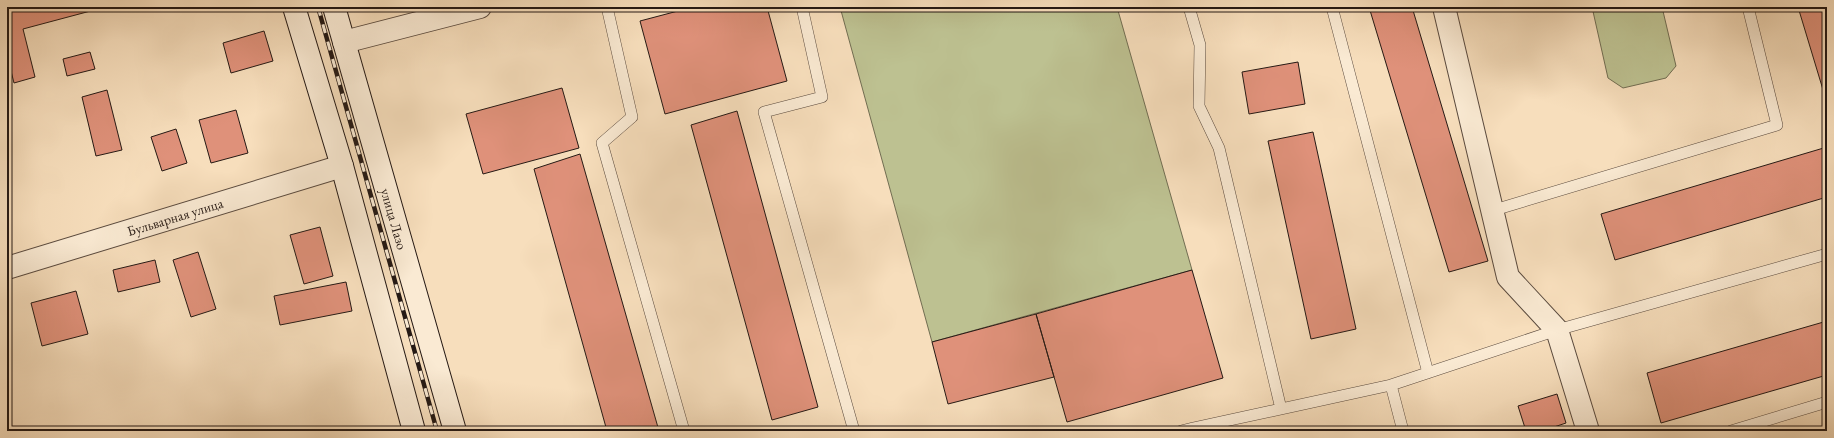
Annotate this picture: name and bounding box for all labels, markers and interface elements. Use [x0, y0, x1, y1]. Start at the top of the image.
street label: улица Лазо [377, 186, 411, 252]
street label: Бульварная улица [125, 194, 226, 240]

